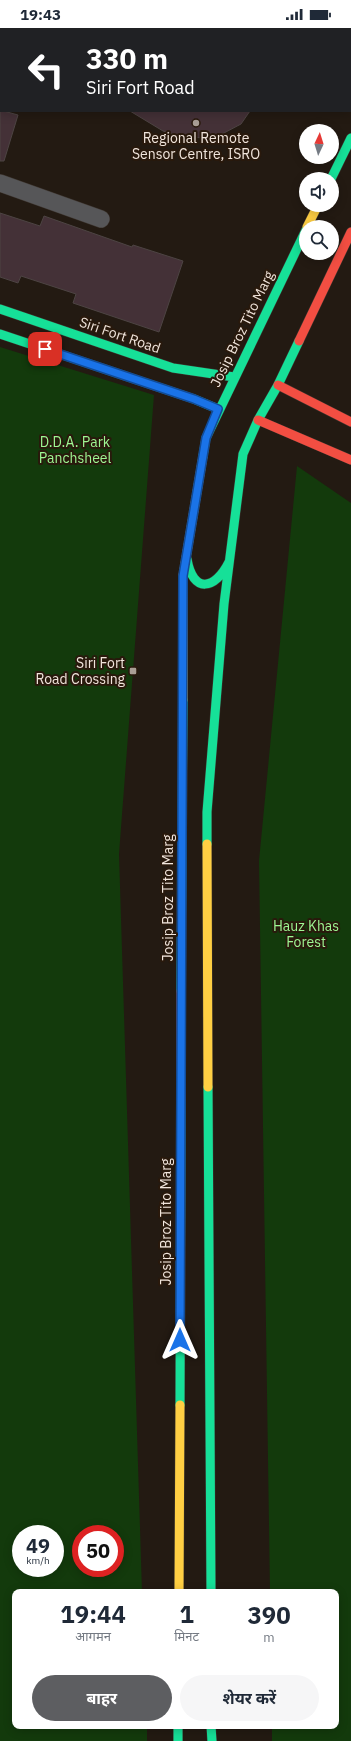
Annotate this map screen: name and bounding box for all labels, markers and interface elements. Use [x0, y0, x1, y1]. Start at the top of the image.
text: 19:43 [20, 5, 61, 24]
text: 330 m [86, 40, 168, 77]
icon: left [20, 44, 72, 96]
text: Siri Fort Road [86, 76, 195, 99]
marker: Regional Remote Sensor Centre, ISRO [191, 118, 201, 128]
north arrow [299, 124, 339, 164]
map controls [299, 124, 339, 260]
place label: Regional Remote Sensor Centre, ISRO [132, 129, 260, 163]
button: sound [299, 172, 339, 212]
button: search [299, 220, 339, 260]
street label: Josip Broz Tito Marg [206, 267, 278, 390]
street label: Siri Fort Road [77, 313, 163, 357]
pin [28, 332, 62, 366]
icon: arrive [34, 338, 56, 360]
park label: D.D.A. Park Panchsheel [39, 433, 112, 467]
place label: Siri Fort Road Crossing [36, 654, 126, 688]
marker: Siri Fort Road Crossing [128, 666, 138, 676]
street label: Josip Broz Tito Marg [159, 834, 177, 962]
park label: Hauz Khas Forest [273, 917, 339, 951]
street label: Josip Broz Tito Marg [157, 1158, 175, 1286]
position arrow [159, 1319, 201, 1361]
speed limit sign: 50 [72, 1525, 124, 1577]
text: 49 [26, 1532, 50, 1559]
text: km/h [26, 1554, 50, 1567]
text: 19:44 [60, 1598, 126, 1630]
text: 1 [179, 1598, 194, 1630]
text: 390 [247, 1599, 291, 1631]
text: आगमन [75, 1628, 111, 1645]
text: मिनट [174, 1628, 199, 1645]
text: m [263, 1629, 275, 1646]
button: बाहर [32, 1675, 172, 1721]
button: शेयर करें [180, 1675, 319, 1721]

